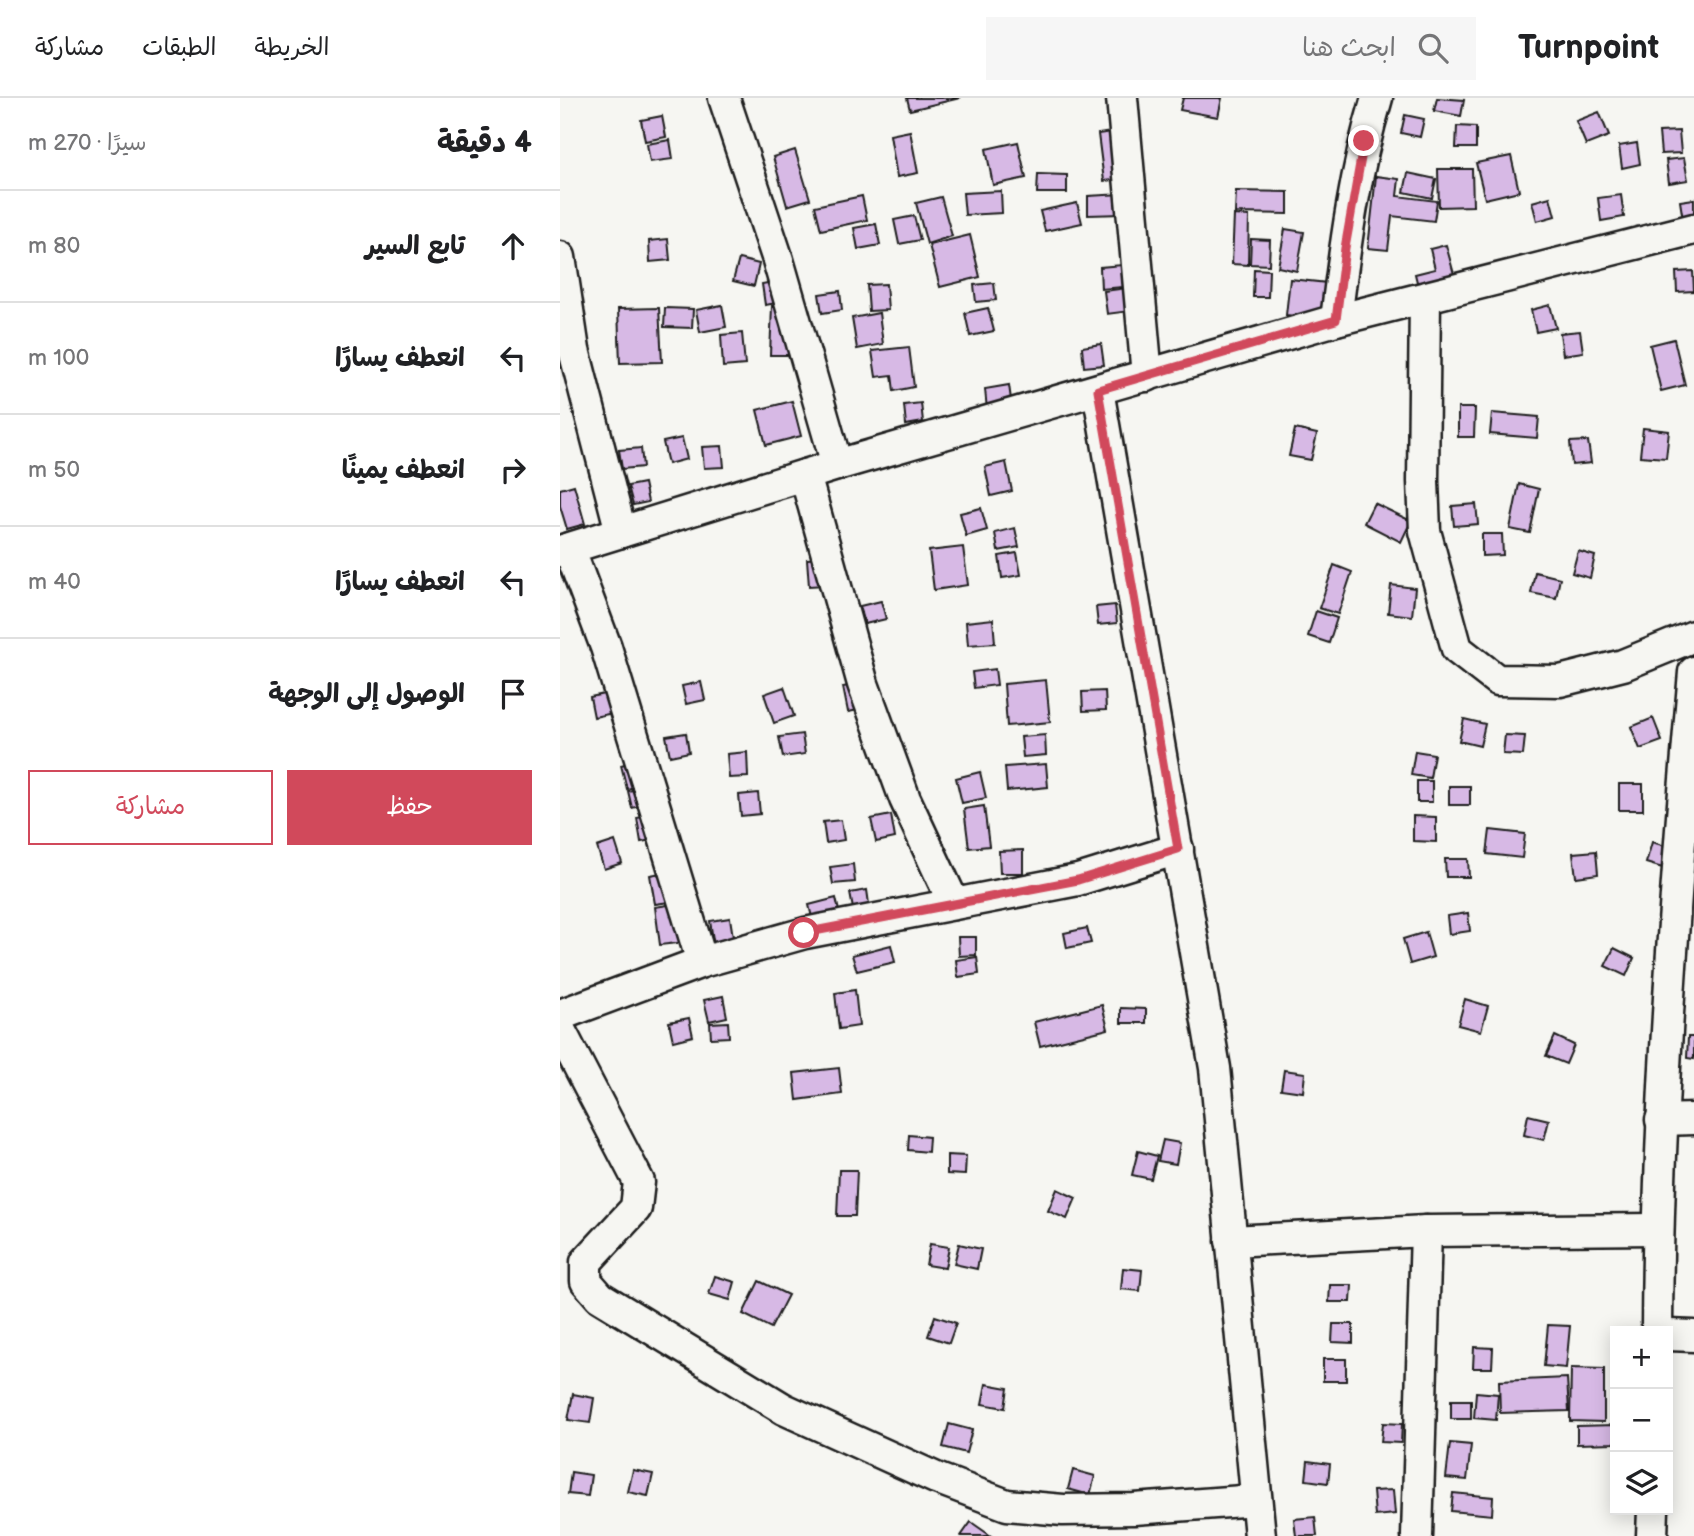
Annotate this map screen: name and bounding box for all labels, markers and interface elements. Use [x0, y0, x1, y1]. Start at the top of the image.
search box [986, 17, 1476, 80]
text: Turnpoint [1518, 28, 1659, 68]
icon: search [1414, 29, 1452, 67]
text: مشاركة [35, 33, 104, 62]
text: الطبقات [142, 33, 217, 62]
text: الخريطة [255, 33, 329, 62]
text: ابحث هنا [1302, 33, 1396, 64]
text: 4 دقيقة [437, 125, 532, 161]
route end [1348, 125, 1379, 156]
text: سيرًا · 270 m [28, 129, 147, 157]
icon: ahead [494, 227, 532, 265]
text: تابع السير [365, 231, 465, 262]
text: 80 m [28, 232, 80, 260]
icon: left [494, 339, 532, 377]
text: انعطف يسارًا [335, 343, 465, 374]
text: 100 m [28, 344, 89, 372]
icon: right [494, 451, 532, 489]
text: انعطف يمينًا [342, 455, 465, 486]
text: 50 m [28, 456, 80, 484]
icon: left [494, 563, 532, 601]
text: انعطف يسارًا [335, 567, 465, 598]
text: 40 m [28, 568, 81, 596]
icon: arrive [494, 675, 532, 713]
text: الوصول إلى الوجهة [268, 679, 465, 710]
button: مشاركة [28, 770, 273, 845]
button: حفظ [287, 770, 532, 845]
route start [788, 917, 819, 948]
map controls [1610, 1326, 1673, 1515]
button: + [1610, 1326, 1673, 1389]
button: − [1610, 1389, 1673, 1452]
button: layers [1610, 1452, 1673, 1515]

